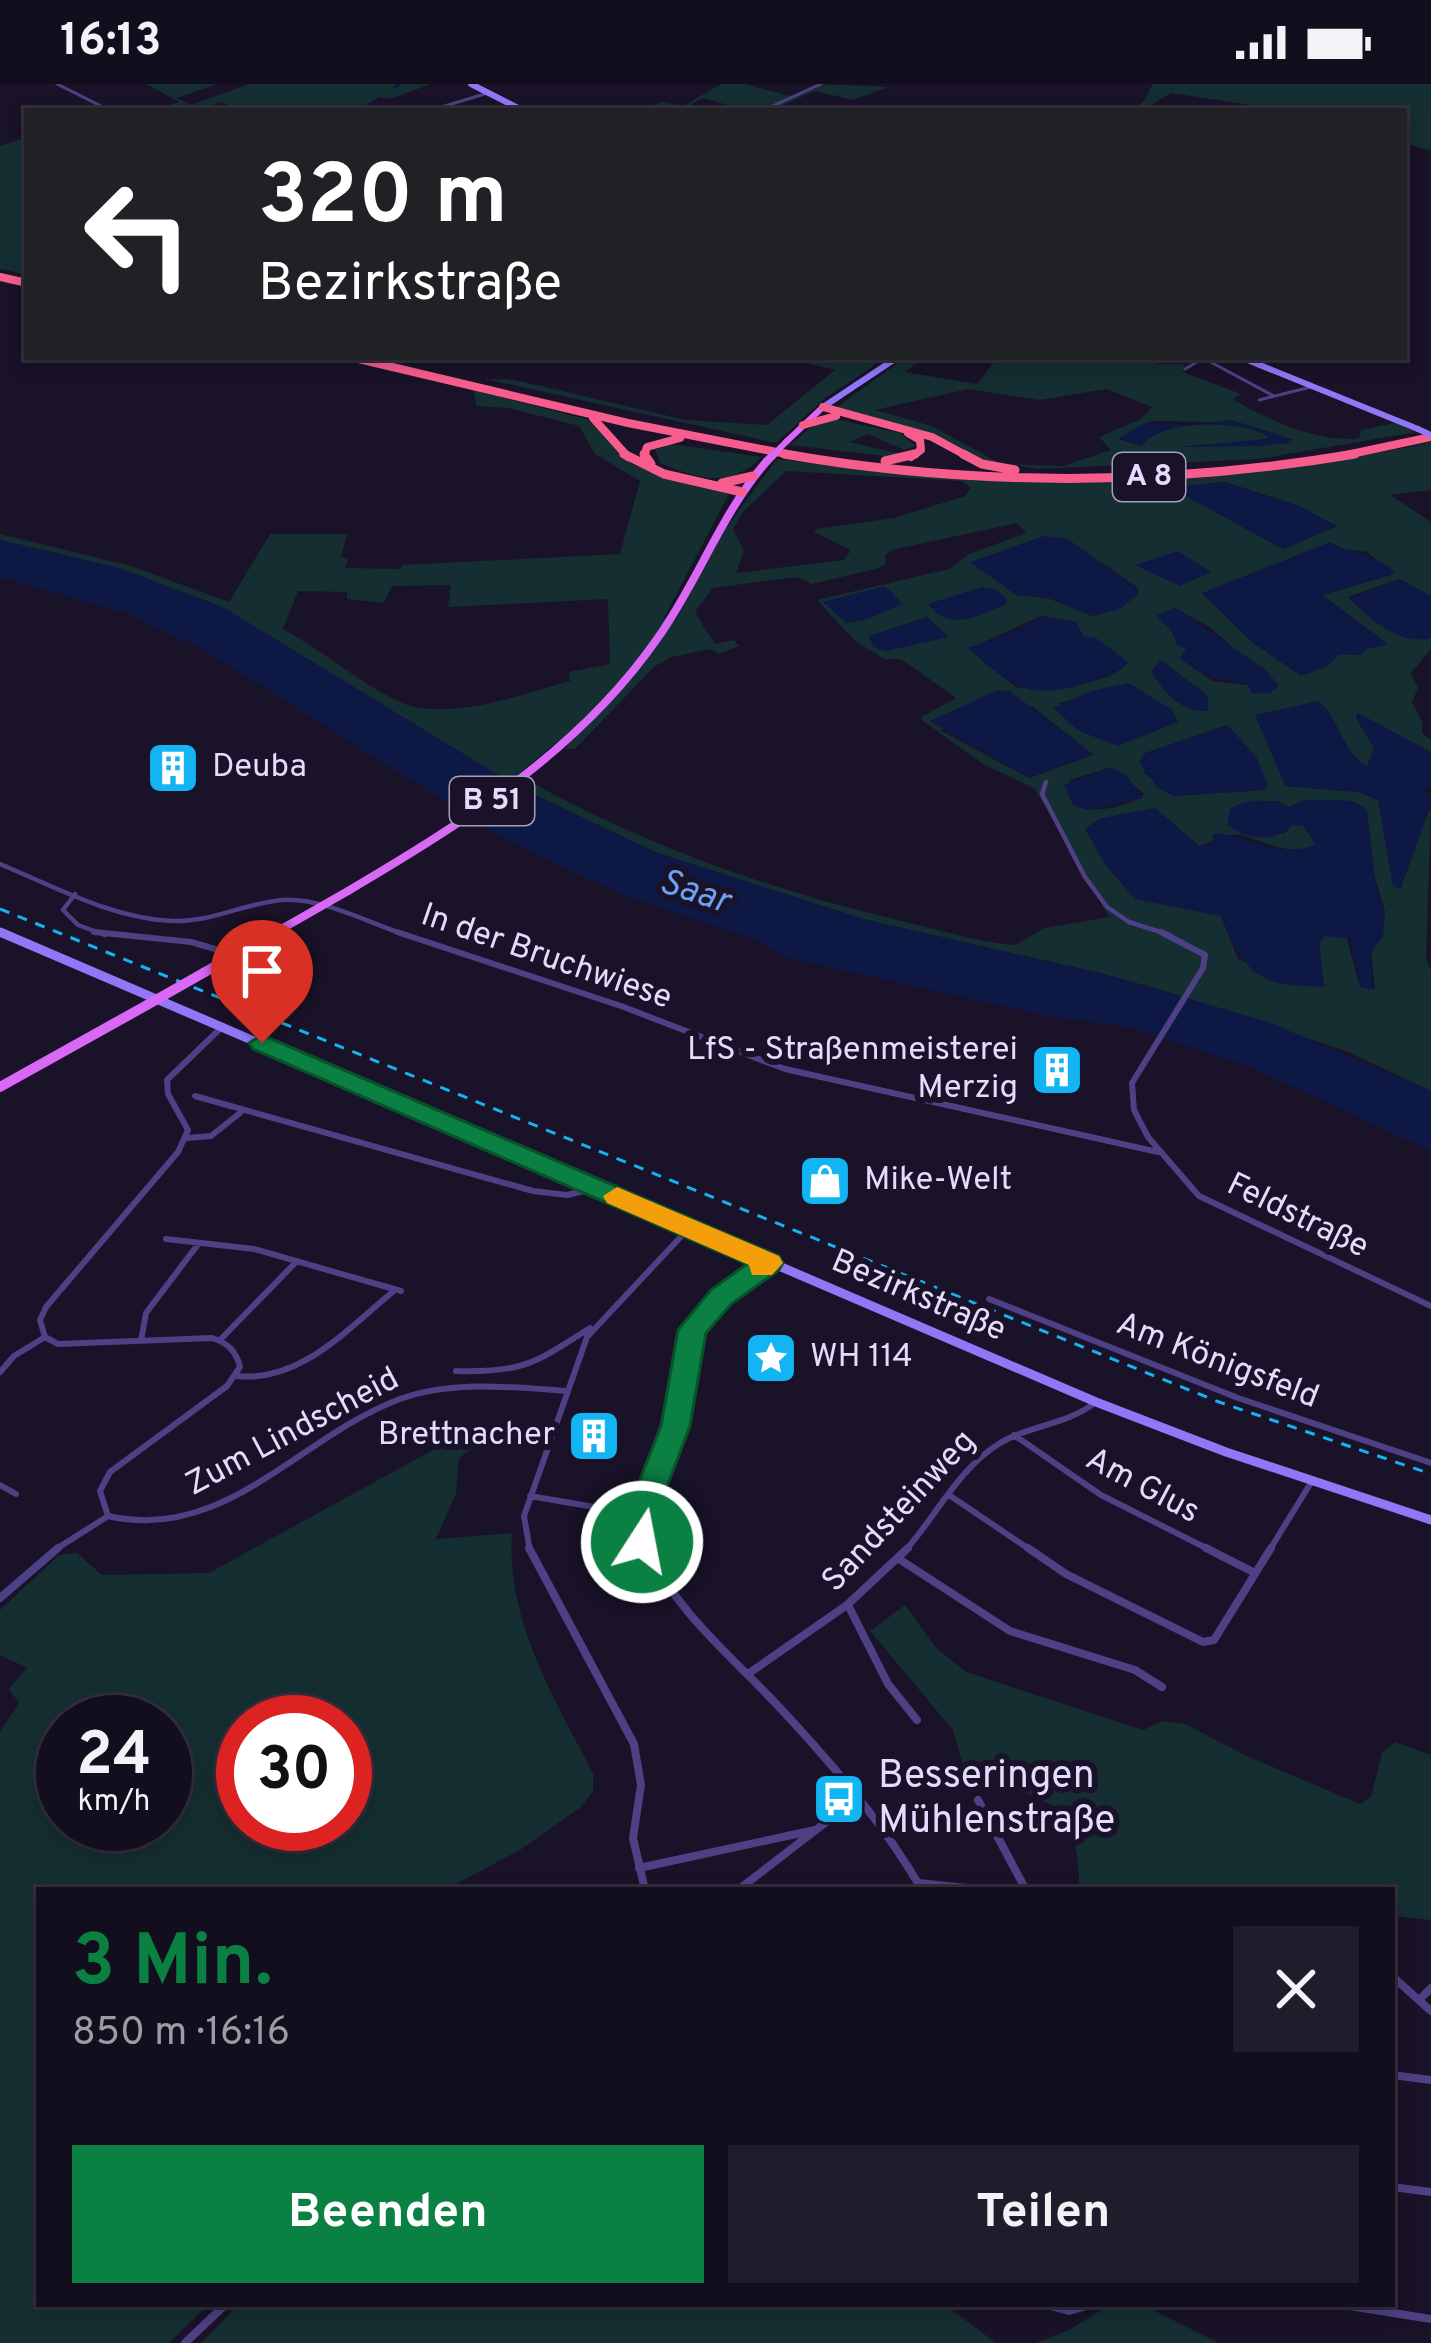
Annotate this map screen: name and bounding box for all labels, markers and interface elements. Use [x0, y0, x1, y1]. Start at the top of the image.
text: 16:13 [60, 14, 162, 71]
text: 320 m [258, 147, 508, 253]
icon: left [60, 156, 216, 312]
text: Bezirkstraße [258, 251, 562, 320]
road number: A 8 [1113, 453, 1185, 501]
building icon: Deuba [145, 740, 201, 796]
place label: Deuba [212, 747, 307, 789]
road number: B 51 [450, 777, 534, 825]
water label: Saar [653, 860, 738, 927]
street label: In der Bruchwiese [415, 895, 677, 1021]
pin [211, 920, 313, 1043]
icon: arrive [229, 938, 295, 1004]
place label: LfS - Straßenmeisterei Merzig [687, 1030, 1018, 1110]
building icon: LfS - Straßenmeisterei Merzig [1029, 1042, 1085, 1098]
shop icon: Mike-Welt [797, 1153, 853, 1209]
place label: Mike-Welt [864, 1160, 1012, 1202]
street label: Feldstraße [1219, 1165, 1375, 1269]
street label: Bezirkstraße [824, 1241, 1012, 1353]
street label: Am Königsfeld [1110, 1304, 1324, 1420]
place icon: WH 114 [743, 1330, 799, 1386]
place label: WH 114 [810, 1337, 913, 1379]
street label: Zum Lindscheid [179, 1359, 407, 1507]
building icon: Brettnacher [566, 1408, 622, 1464]
place label: Brettnacher [378, 1415, 555, 1457]
street label: Sandsteinweg [814, 1422, 986, 1602]
street label: Am Glus [1078, 1439, 1206, 1535]
position arrow [579, 1479, 705, 1605]
speed limit sign: 30 [216, 1695, 372, 1851]
text: 24 [76, 1720, 152, 1796]
place label: Besseringen Mühlenstraße [878, 1753, 1115, 1847]
bus stop icon: Besseringen Mühlenstraße [811, 1771, 867, 1827]
text: km/h [78, 1784, 150, 1821]
text: 3 Min. [72, 1919, 273, 2011]
button: close [1233, 1926, 1359, 2052]
text: 850 m · 16:16 [72, 2010, 290, 2059]
button: Beenden [72, 2145, 704, 2283]
button: Teilen [728, 2145, 1359, 2283]

